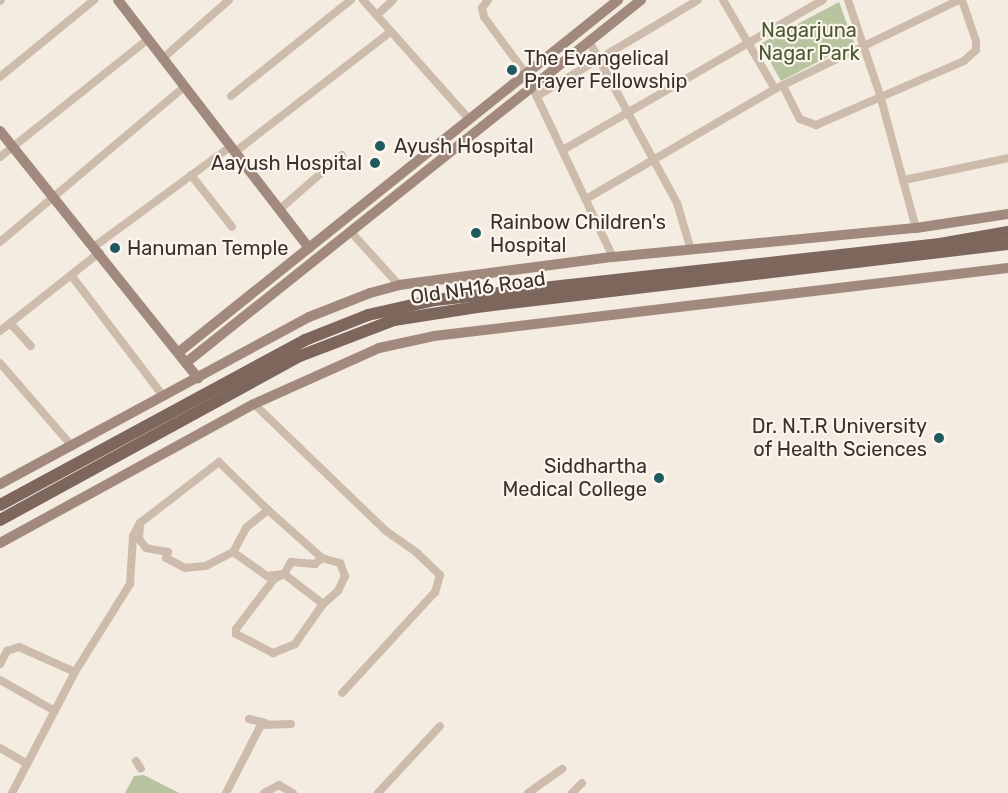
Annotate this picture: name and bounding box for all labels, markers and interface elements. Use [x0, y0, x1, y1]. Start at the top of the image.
park label: Nagarjuna Nagar Park [758, 19, 860, 66]
place label: The Evangelical Prayer Fellowship [524, 46, 688, 93]
marker: The Evangelical Prayer Fellowship [505, 63, 519, 77]
place label: Ayush Hospital [394, 134, 534, 158]
marker: Ayush Hospital [371, 137, 389, 155]
place label: Aayush Hospital [211, 151, 362, 175]
marker: Aayush Hospital [366, 154, 384, 172]
place label: Rainbow Children's Hospital [490, 210, 667, 257]
marker: Rainbow Children's Hospital [467, 224, 485, 242]
place label: Hanuman Temple [127, 236, 289, 260]
marker: Hanuman Temple [108, 241, 122, 255]
street label: Old NH16 Road [409, 267, 547, 309]
place label: Dr. N.T.R University of Health Sciences [752, 414, 927, 461]
marker: Dr. N.T.R University of Health Sciences [932, 431, 946, 445]
place label: Siddhartha Medical College [502, 454, 647, 501]
marker: Siddhartha Medical College [652, 471, 666, 485]

